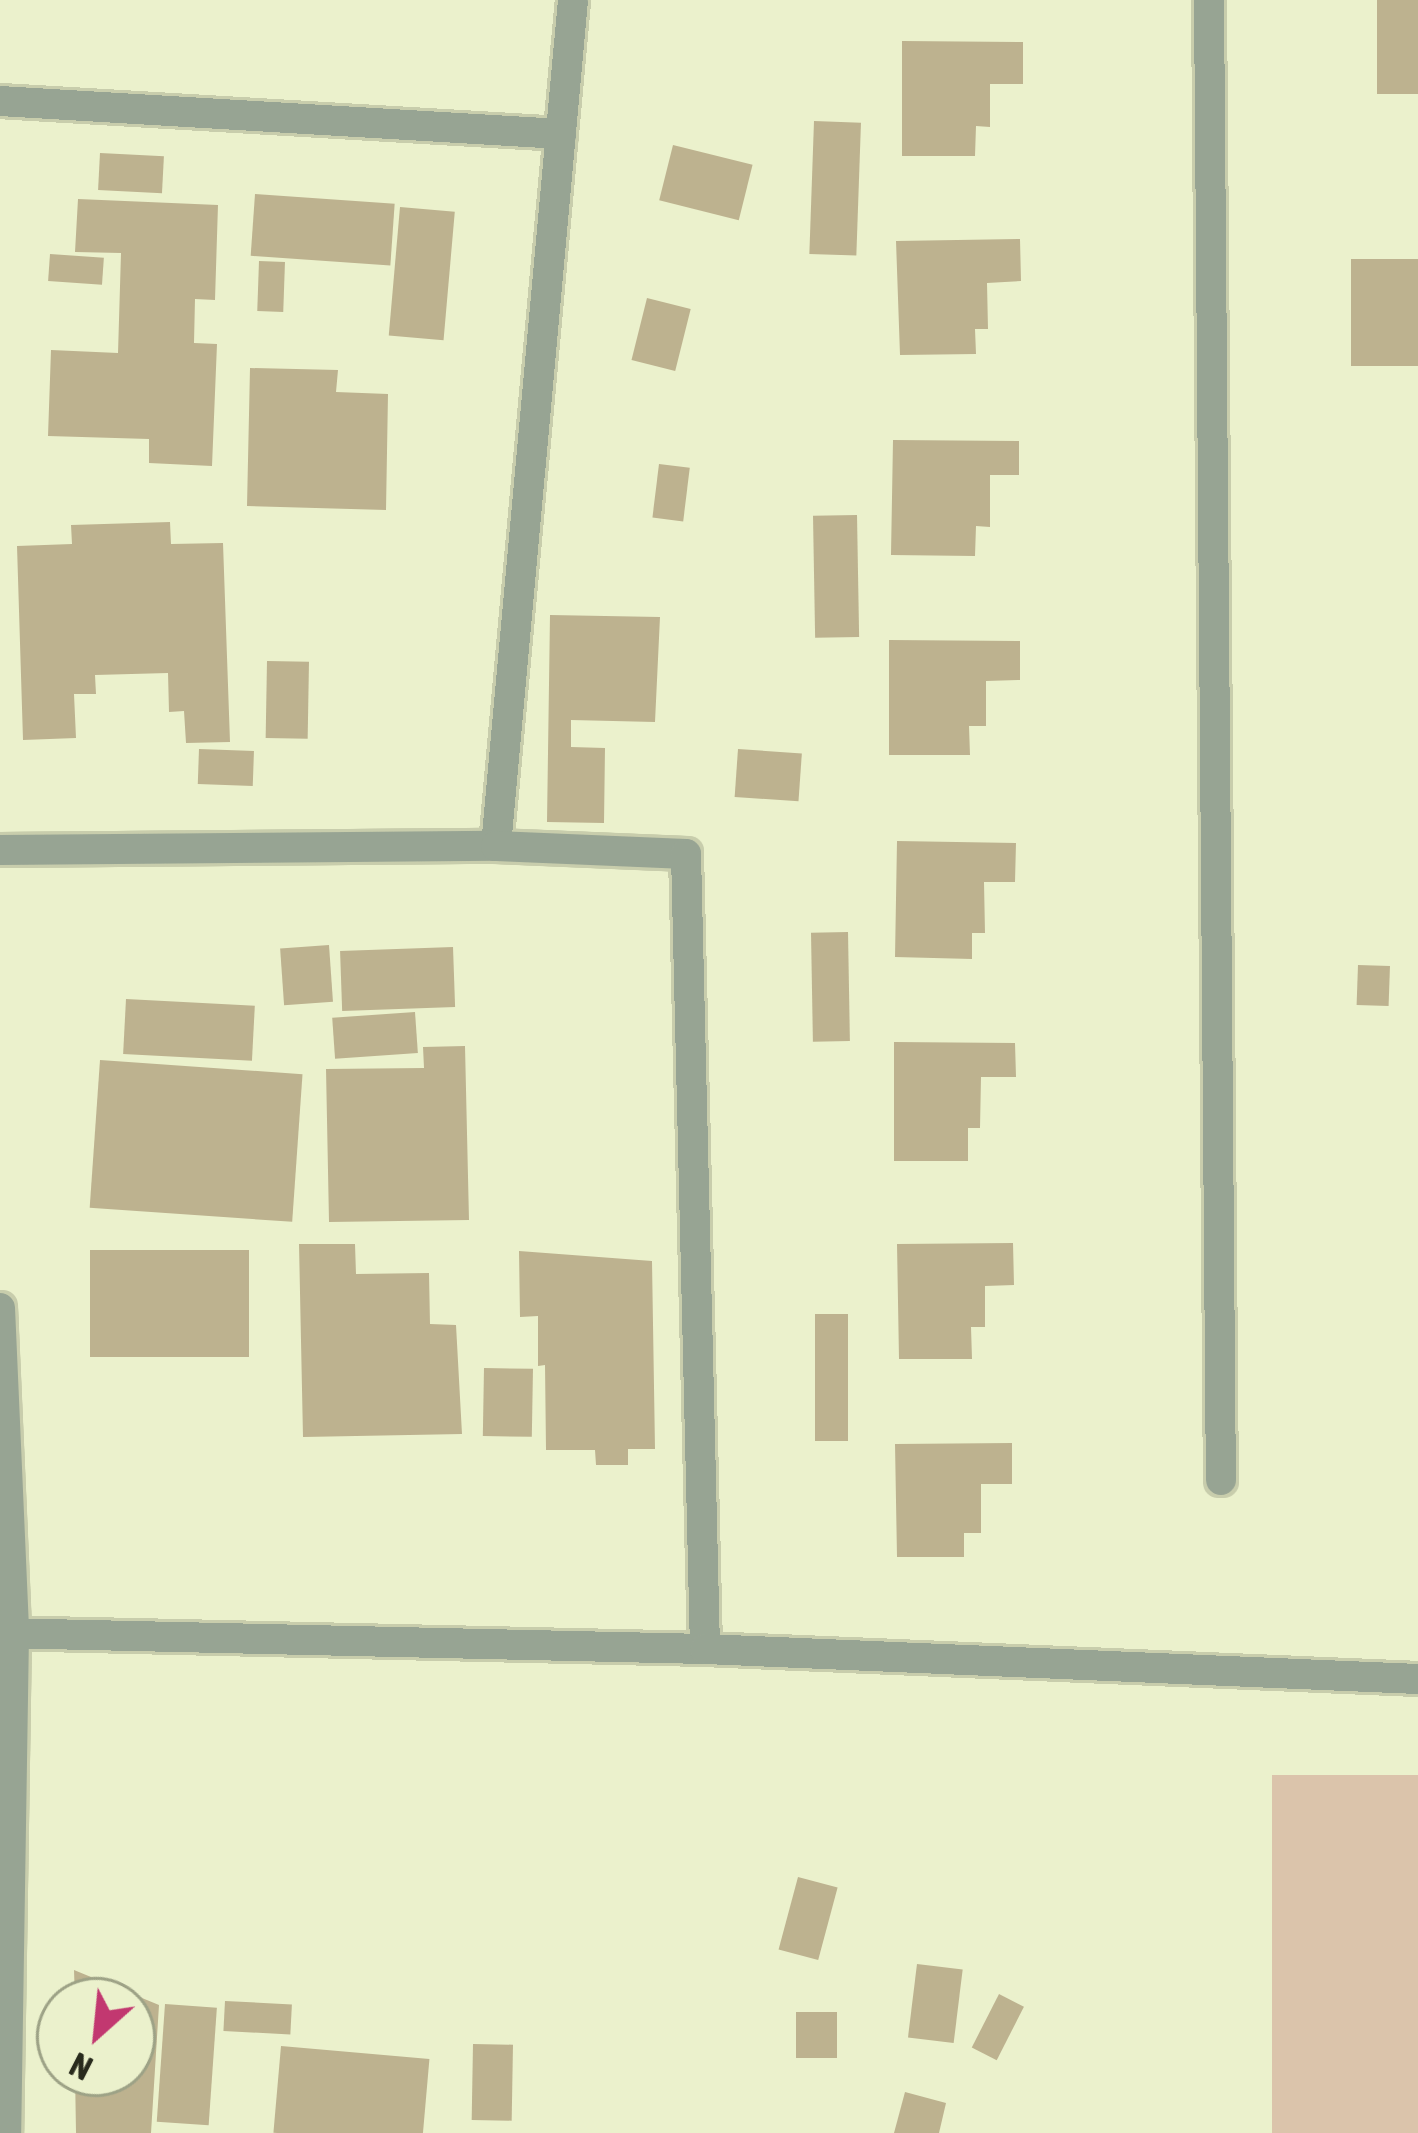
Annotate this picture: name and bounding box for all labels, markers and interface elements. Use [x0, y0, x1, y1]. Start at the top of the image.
north arrow [36, 1977, 156, 2097]
text: N [64, 2045, 98, 2088]

